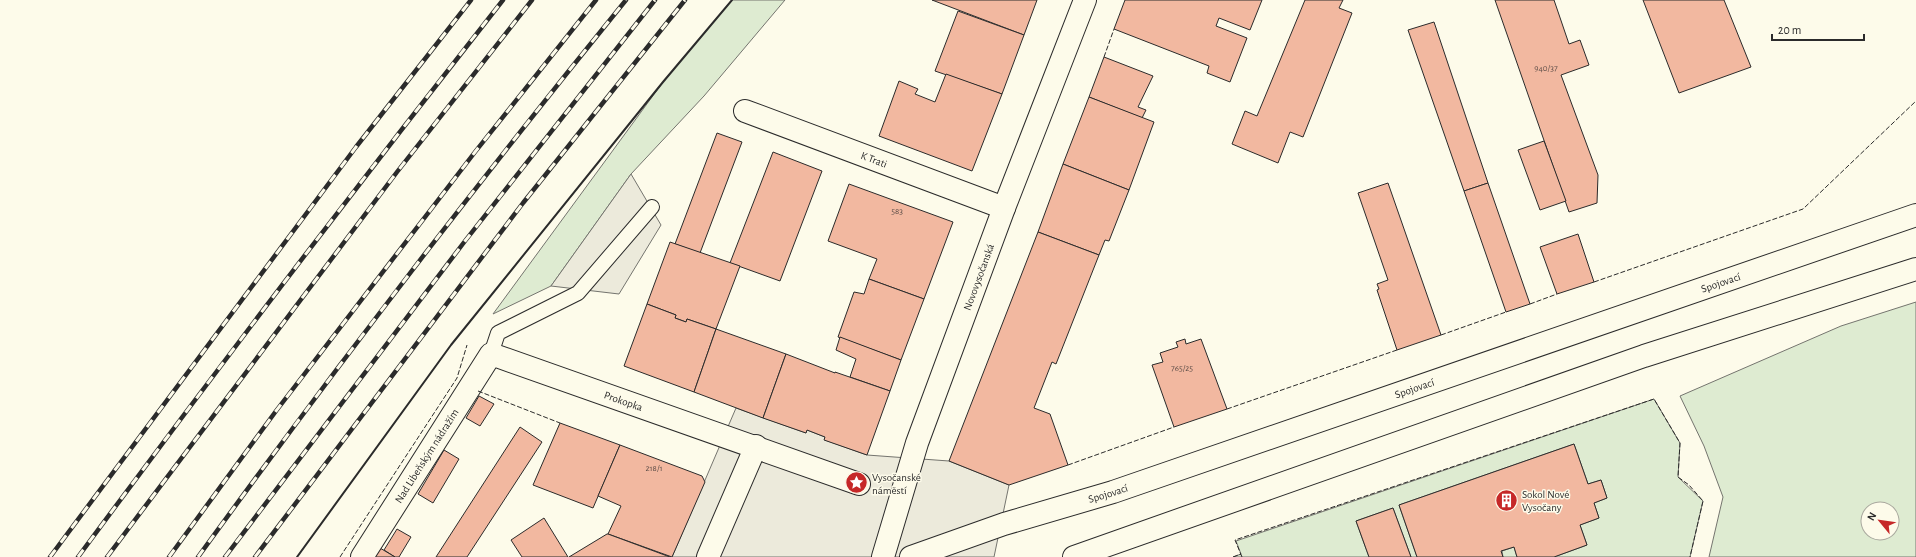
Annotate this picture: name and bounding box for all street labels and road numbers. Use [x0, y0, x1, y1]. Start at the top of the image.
street label: K Trati [860, 149, 889, 169]
street label: Novovysočanská [961, 242, 996, 312]
street label: Spojovací [1699, 270, 1742, 294]
street label: Spojovací [1393, 376, 1436, 400]
street label: Prokopka [603, 389, 644, 413]
street label: Nad Libeňským nádražím [392, 407, 460, 505]
street label: Spojovací [1087, 482, 1129, 505]

